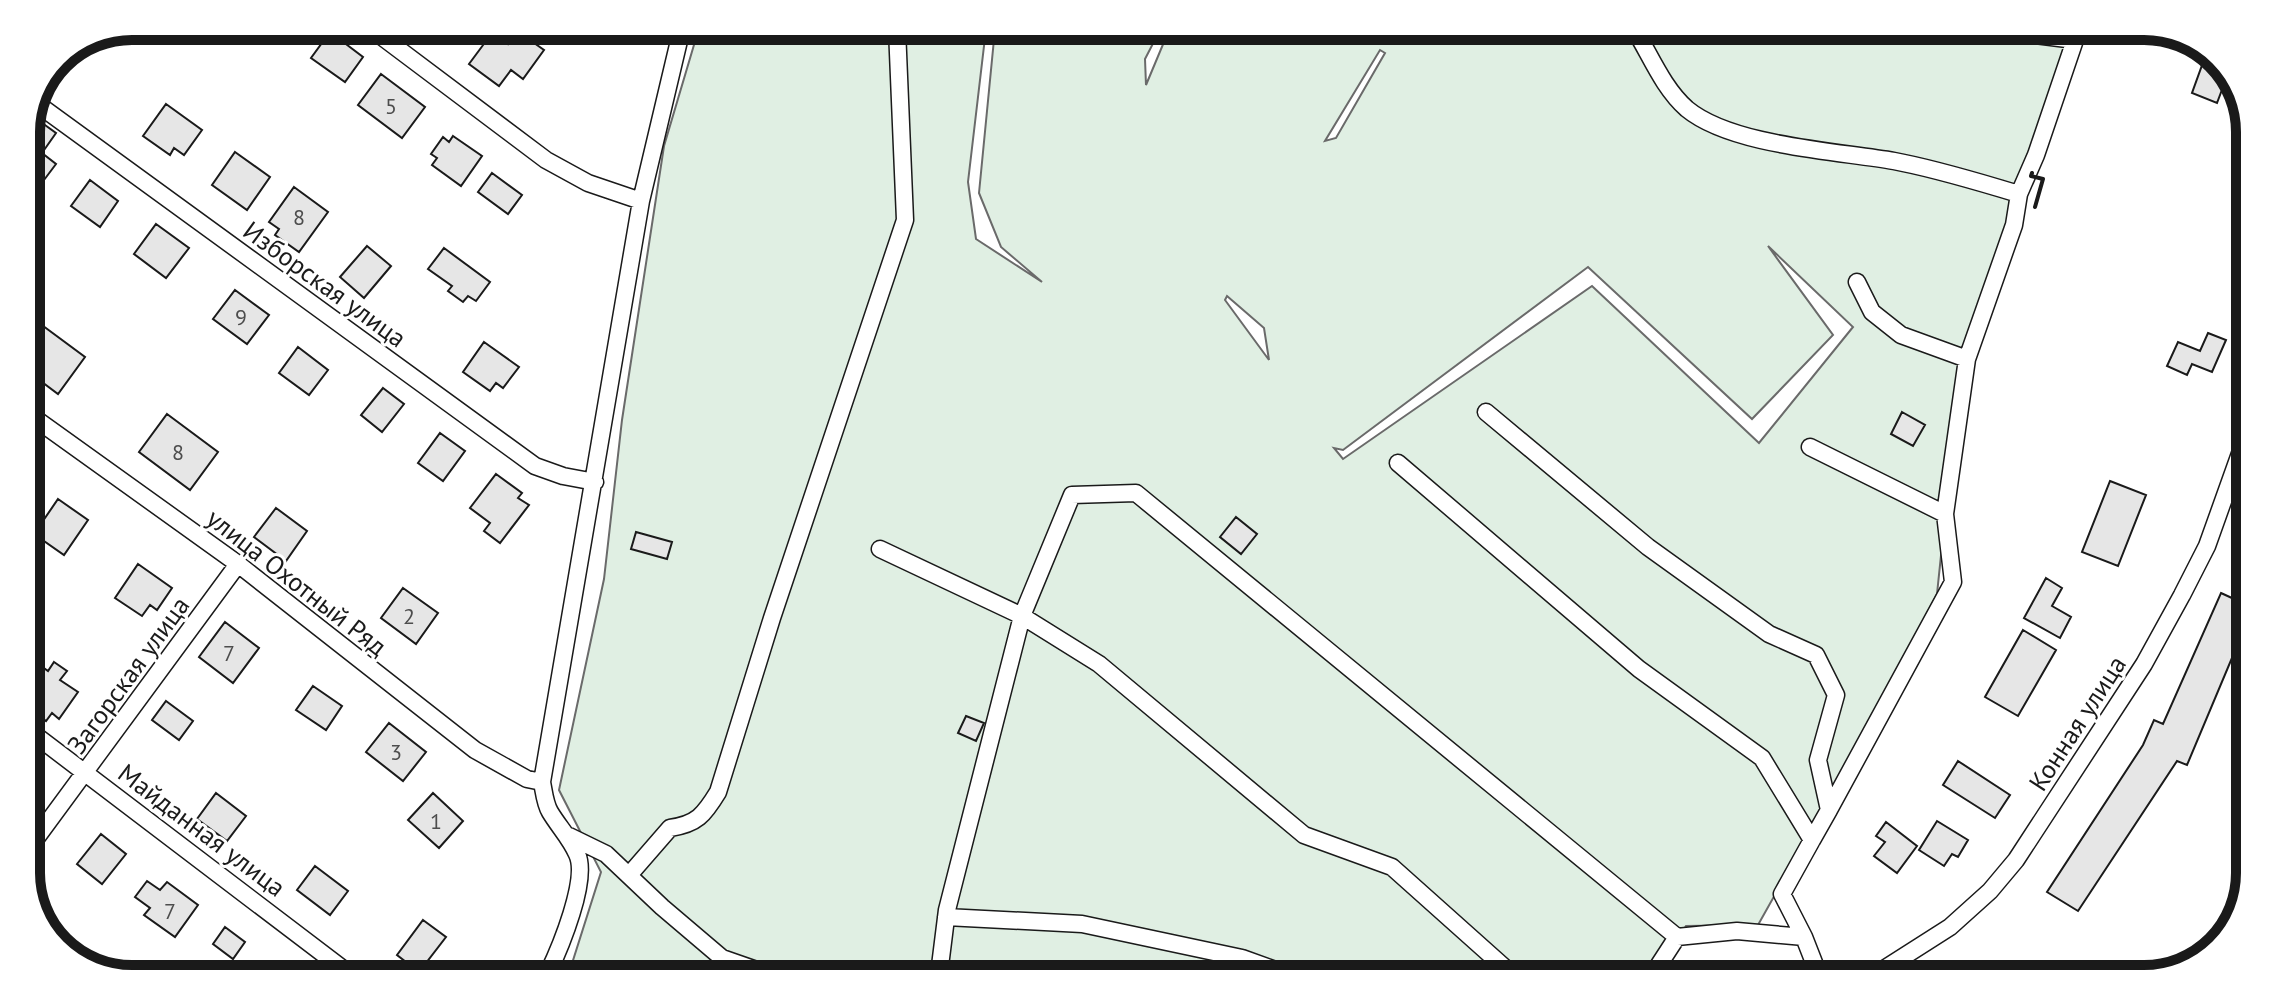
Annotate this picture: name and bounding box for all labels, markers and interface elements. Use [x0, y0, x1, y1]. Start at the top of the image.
house number: 5 [385, 92, 397, 120]
house number: 8 [293, 203, 305, 231]
street label: Изборская улица [237, 214, 413, 354]
house number: 9 [235, 303, 247, 331]
house number: 8 [172, 438, 184, 466]
street label: улица Охотный Ряд [200, 501, 394, 663]
street label: Загорская улица [60, 590, 196, 760]
house number: 2 [403, 602, 415, 630]
house number: 7 [223, 639, 235, 667]
street label: Конная улица [2021, 649, 2133, 797]
house number: 3 [390, 738, 402, 766]
street label: Майданная улица [112, 756, 292, 904]
house number: 1 [430, 807, 442, 835]
house number: 7 [164, 897, 176, 925]

